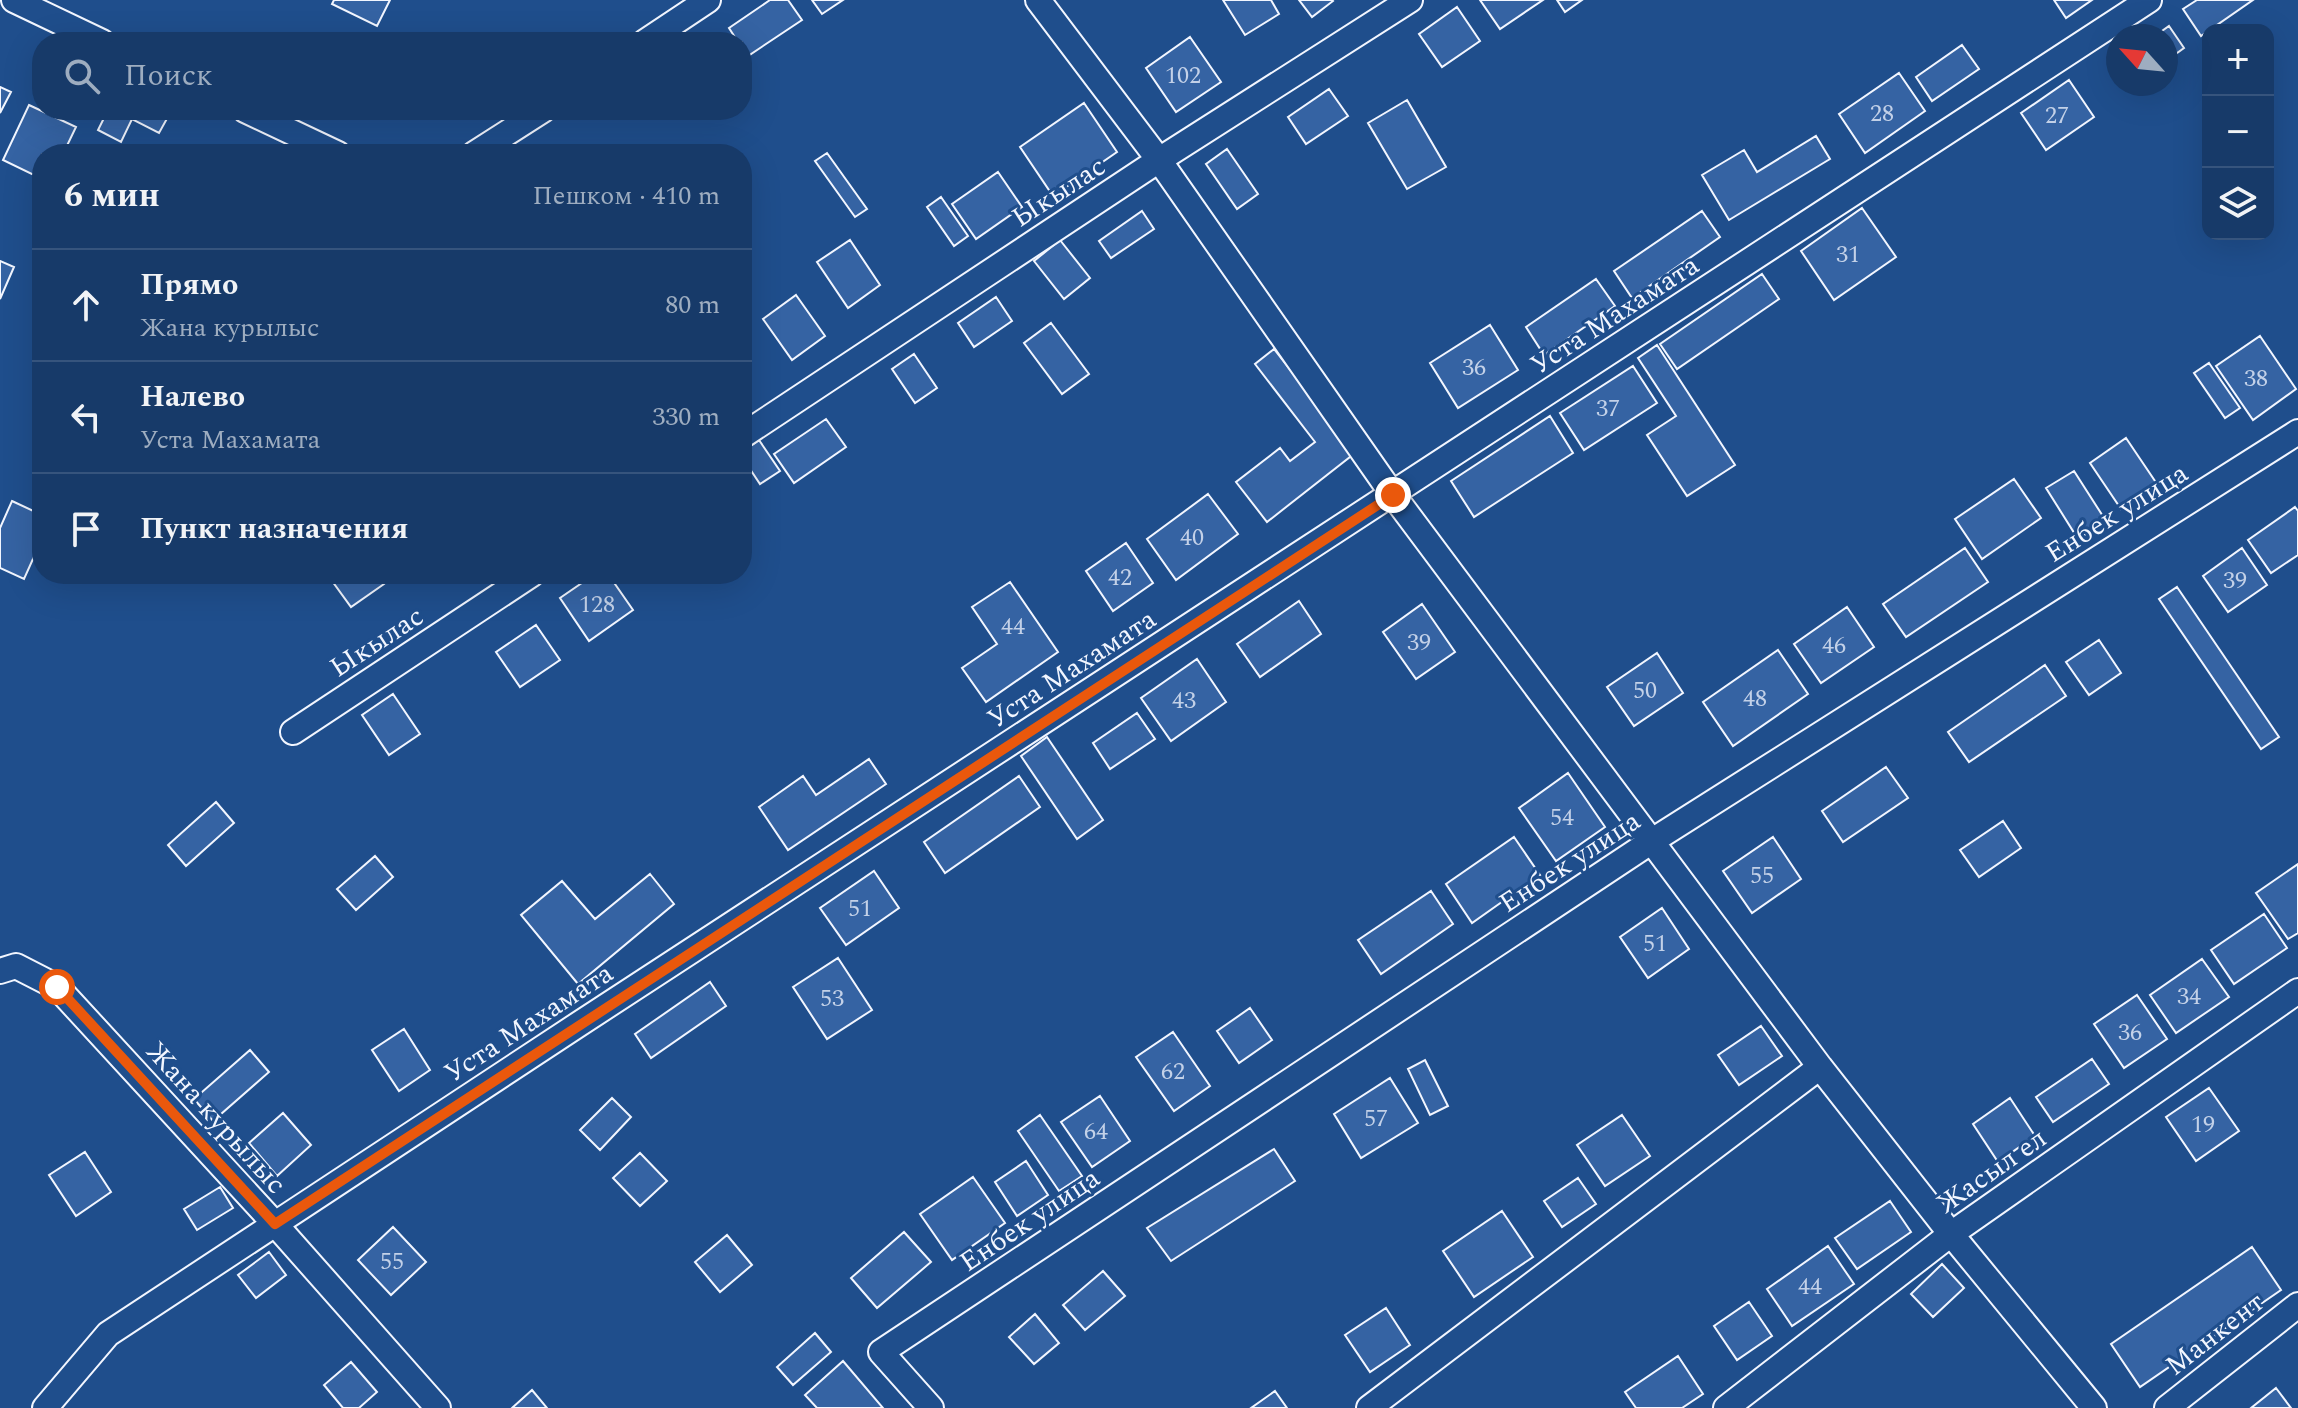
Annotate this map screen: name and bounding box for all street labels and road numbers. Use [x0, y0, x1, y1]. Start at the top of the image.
street label: Ыкылас [1003, 146, 1115, 239]
street label: Уста Махамата [1522, 244, 1708, 386]
street label: Енбек улица [2037, 452, 2197, 574]
street label: Ыкылас [321, 596, 433, 689]
street label: Уста Махамата [979, 598, 1165, 740]
street label: Енбек улица [1490, 800, 1650, 924]
street label: Уста Махамата [436, 952, 622, 1094]
street label: Жана курылыс [135, 1032, 297, 1204]
street label: Жасыл ел [1928, 1117, 2056, 1225]
street label: Енбек улица [951, 1157, 1109, 1283]
street label: Манкент [2156, 1282, 2274, 1387]

